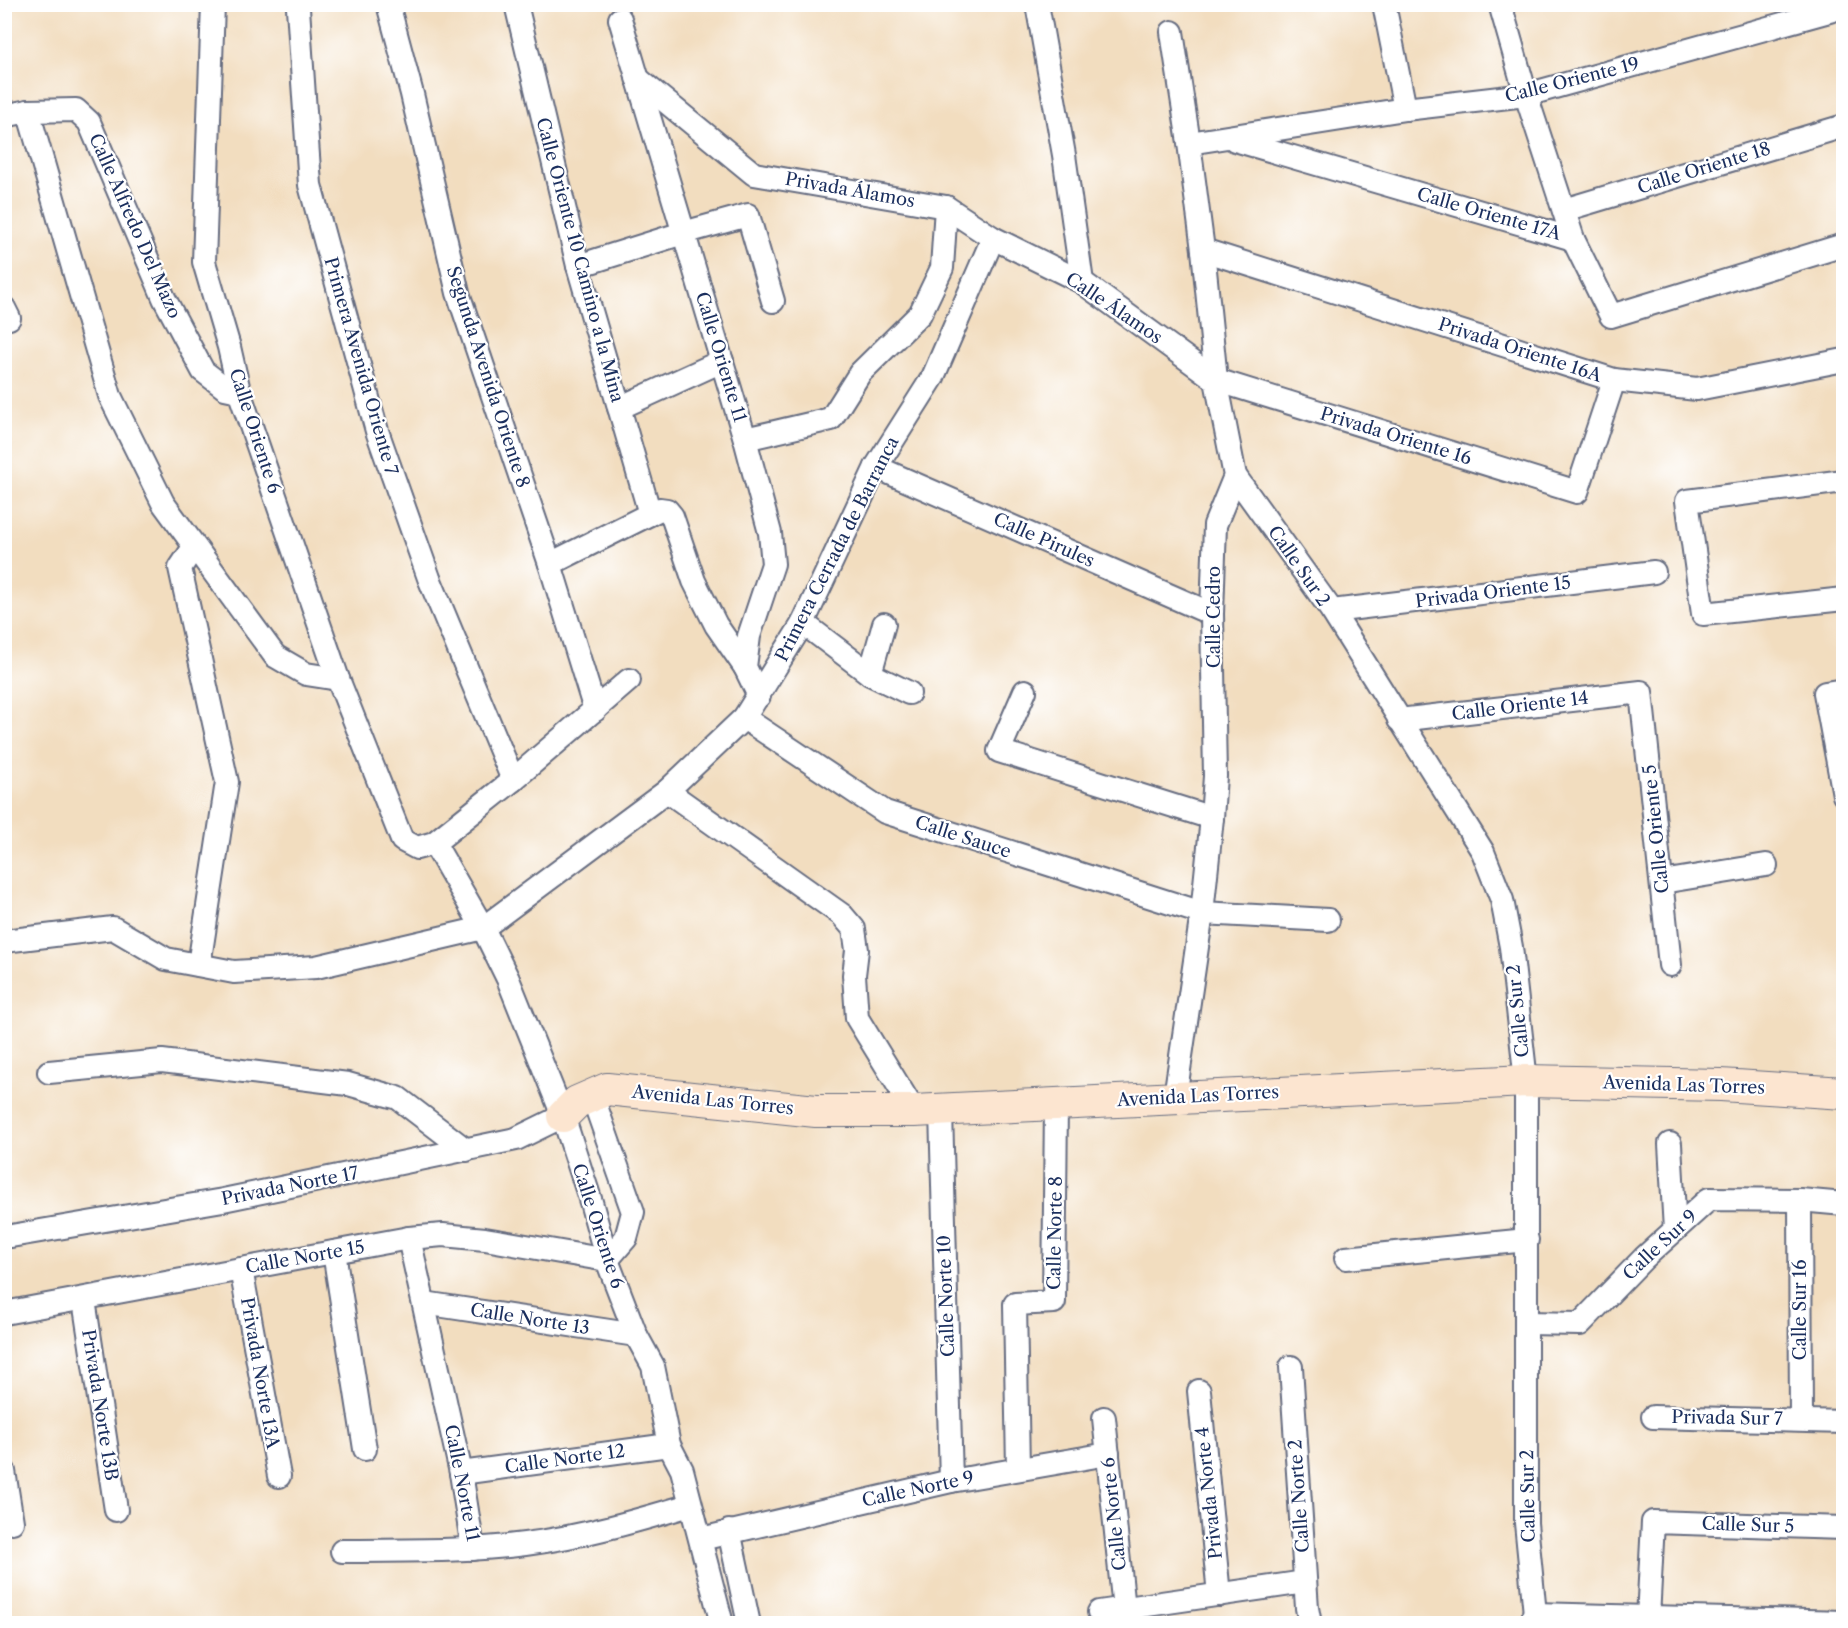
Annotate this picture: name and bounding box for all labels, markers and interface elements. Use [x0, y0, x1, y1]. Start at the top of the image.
street label: Calle Oriente 19 [1503, 53, 1641, 107]
street label: Calle Oriente 10 Camino a la Mina [531, 115, 629, 405]
street label: Calle Alfredo Del Mazo [84, 130, 186, 322]
street label: Calle Oriente 18 [1635, 137, 1773, 199]
street label: Privada Álamos [783, 167, 917, 212]
street label: Calle Oriente 17A [1414, 183, 1564, 245]
street label: Primera Avenida Oriente 7 [319, 255, 403, 478]
street label: Segunda Avenida Oriente 8 [442, 263, 534, 491]
street label: Calle Álamos [1061, 267, 1167, 348]
street label: Calle Oriente 11 [691, 289, 751, 425]
street label: Privada Oriente 16A [1435, 313, 1605, 387]
street label: Calle Oriente 6 [224, 366, 286, 496]
street label: Privada Oriente 16 [1318, 402, 1474, 470]
street label: Primera Cerrada de Barranca [771, 432, 904, 665]
street label: Calle Pirules [990, 508, 1098, 572]
street label: Calle Sur 2 [1263, 522, 1335, 610]
street label: Calle Cedro [1203, 566, 1225, 668]
street label: Privada Oriente 15 [1414, 572, 1572, 612]
street label: Calle Oriente 14 [1450, 687, 1590, 725]
street label: Calle Oriente 5 [1638, 764, 1674, 894]
street label: Calle Sauce [912, 811, 1014, 863]
street label: Calle Sur 2 [1502, 964, 1534, 1058]
street label: Avenida Las Torres [1601, 1071, 1766, 1099]
street label: Avenida Las Torres [630, 1080, 795, 1119]
street label: Avenida Las Torres [1115, 1081, 1280, 1111]
street label: Calle Oriente 6 [567, 1161, 629, 1291]
street label: Privada Norte 17 [220, 1162, 361, 1210]
street label: Calle Norte 8 [1043, 1176, 1067, 1290]
street label: Calle Sur 9 [1618, 1205, 1702, 1285]
street label: Calle Norte 10 [933, 1235, 959, 1357]
street label: Calle Norte 15 [244, 1236, 366, 1278]
street label: Calle Sur 16 [1789, 1260, 1811, 1360]
street label: Privada Norte 13A [236, 1295, 284, 1451]
street label: Calle Norte 13 [469, 1299, 591, 1339]
street label: Privada Norte 13B [77, 1328, 123, 1482]
street label: Privada Sur 7 [1671, 1406, 1783, 1430]
street label: Calle Norte 11 [440, 1423, 484, 1544]
street label: Privada Norte 4 [1191, 1426, 1227, 1560]
street label: Calle Norte 2 [1284, 1439, 1314, 1553]
street label: Calle Norte 12 [503, 1440, 627, 1478]
street label: Calle Sur 2 [1516, 1449, 1540, 1543]
street label: Calle Norte 6 [1097, 1456, 1131, 1572]
street label: Calle Norte 9 [860, 1466, 976, 1512]
street label: Calle Sur 5 [1701, 1512, 1795, 1538]

